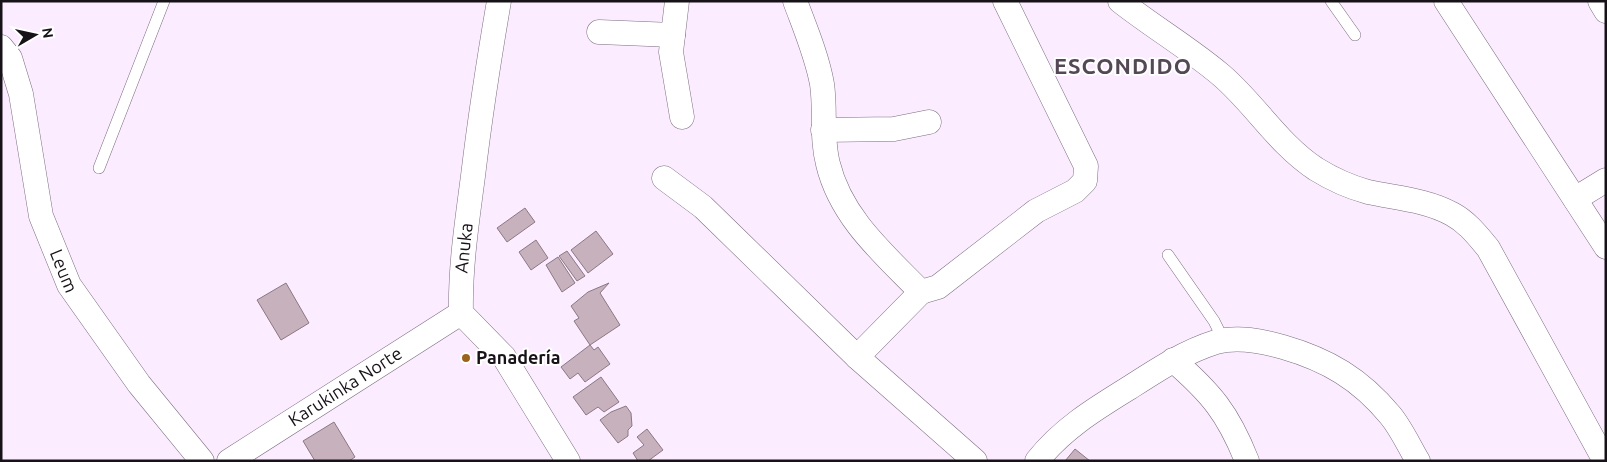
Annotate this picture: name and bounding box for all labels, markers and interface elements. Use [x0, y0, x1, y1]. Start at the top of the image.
north arrow [10, 10, 60, 60]
text: N [39, 27, 57, 39]
district label: ESCONDIDO [1054, 53, 1192, 78]
street label: Anuka [450, 222, 476, 274]
street label: Leum [47, 246, 82, 295]
street label: Karukinka Norte [284, 342, 405, 430]
place label: Panadería [476, 347, 561, 367]
marker: Panadería [460, 352, 472, 364]

